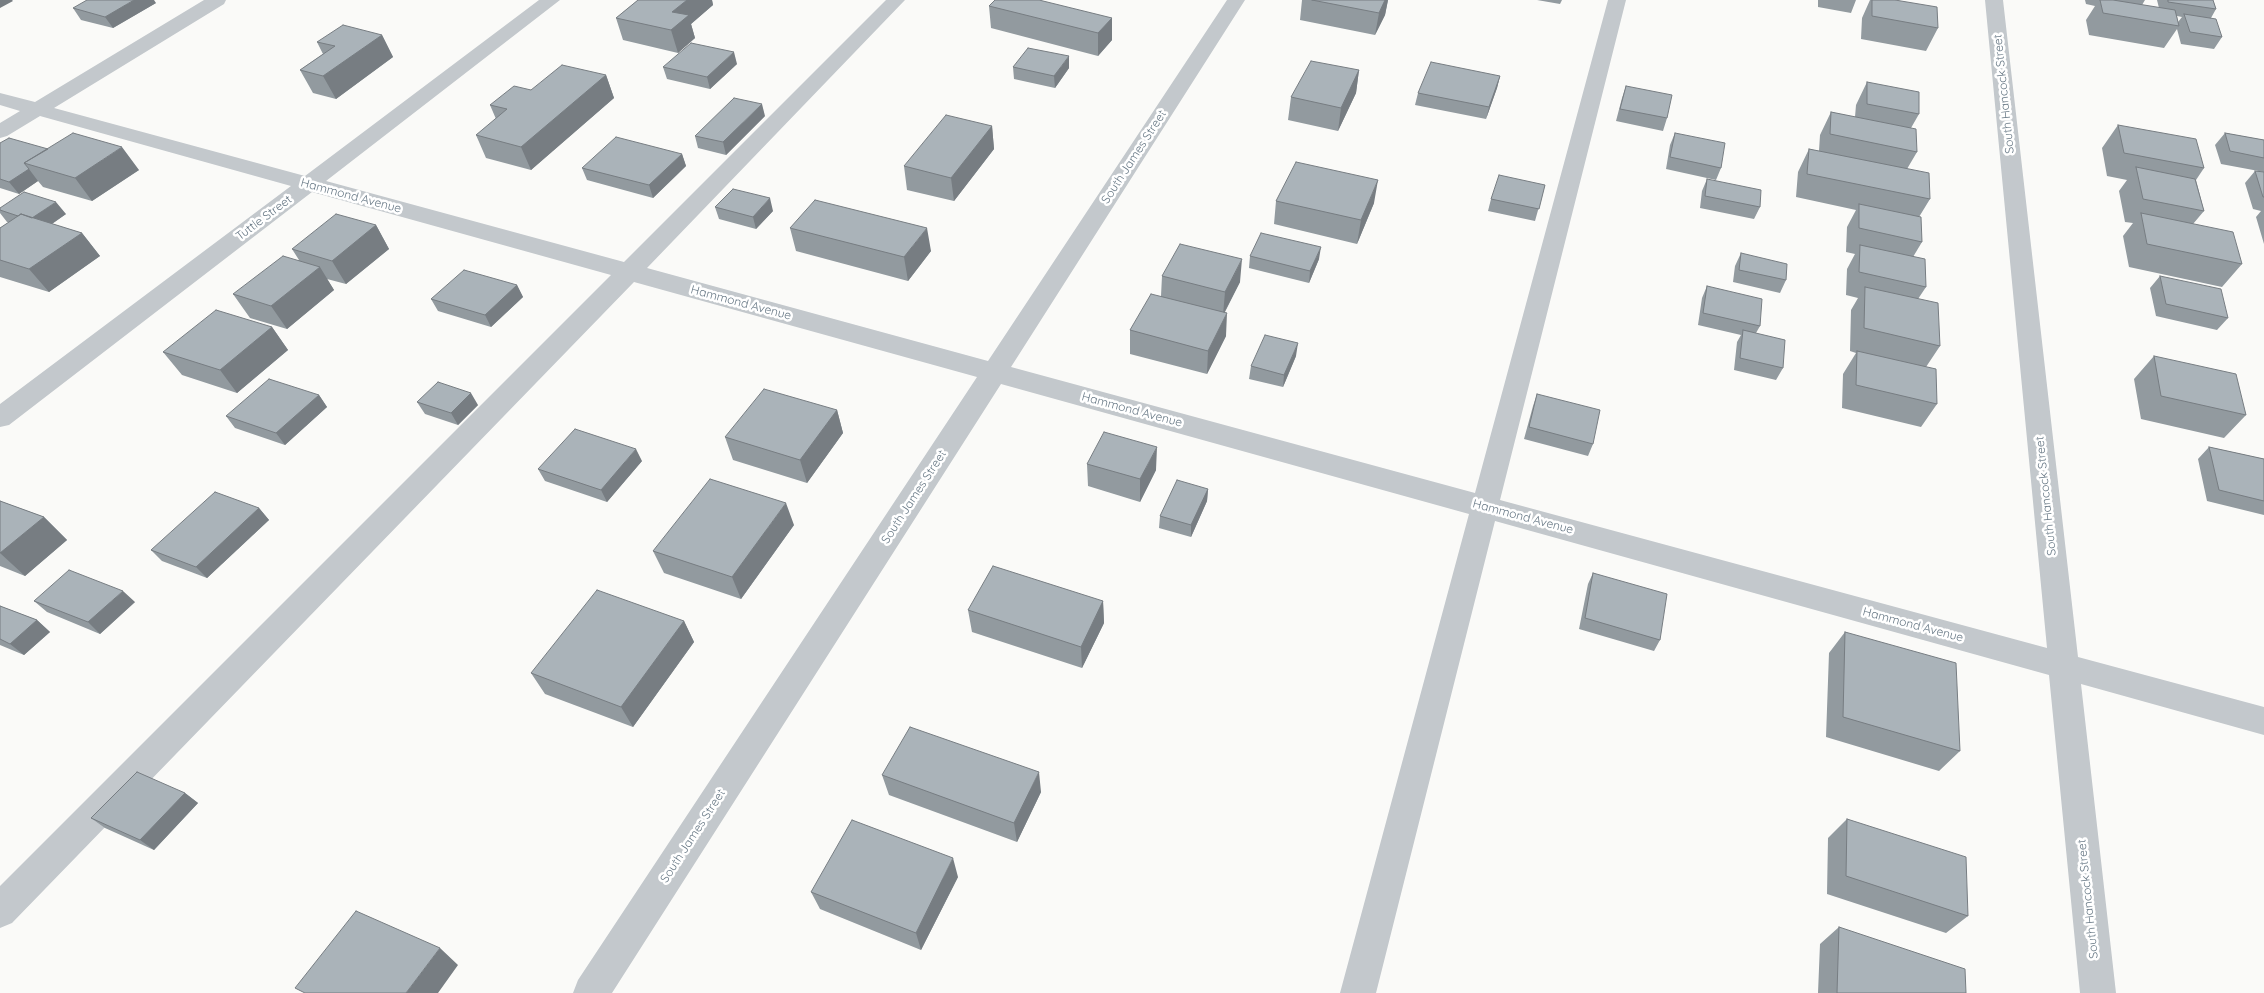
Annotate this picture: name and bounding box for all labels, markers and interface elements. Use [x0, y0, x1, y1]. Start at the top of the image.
street label: South Hancock Street [1991, 34, 2017, 154]
street label: South James Street [1098, 108, 1170, 206]
street label: Hammond Avenue [299, 176, 403, 216]
street label: Tuttle Street [233, 192, 295, 244]
street label: Hammond Avenue [689, 283, 793, 323]
street label: Hammond Avenue [1080, 390, 1184, 430]
street label: South Hancock Street [2033, 436, 2059, 556]
street label: South James Street [878, 448, 950, 546]
street label: Hammond Avenue [1471, 497, 1575, 537]
street label: Hammond Avenue [1861, 605, 1965, 645]
street label: South James Street [657, 787, 729, 885]
street label: South Hancock Street [2075, 839, 2101, 959]

